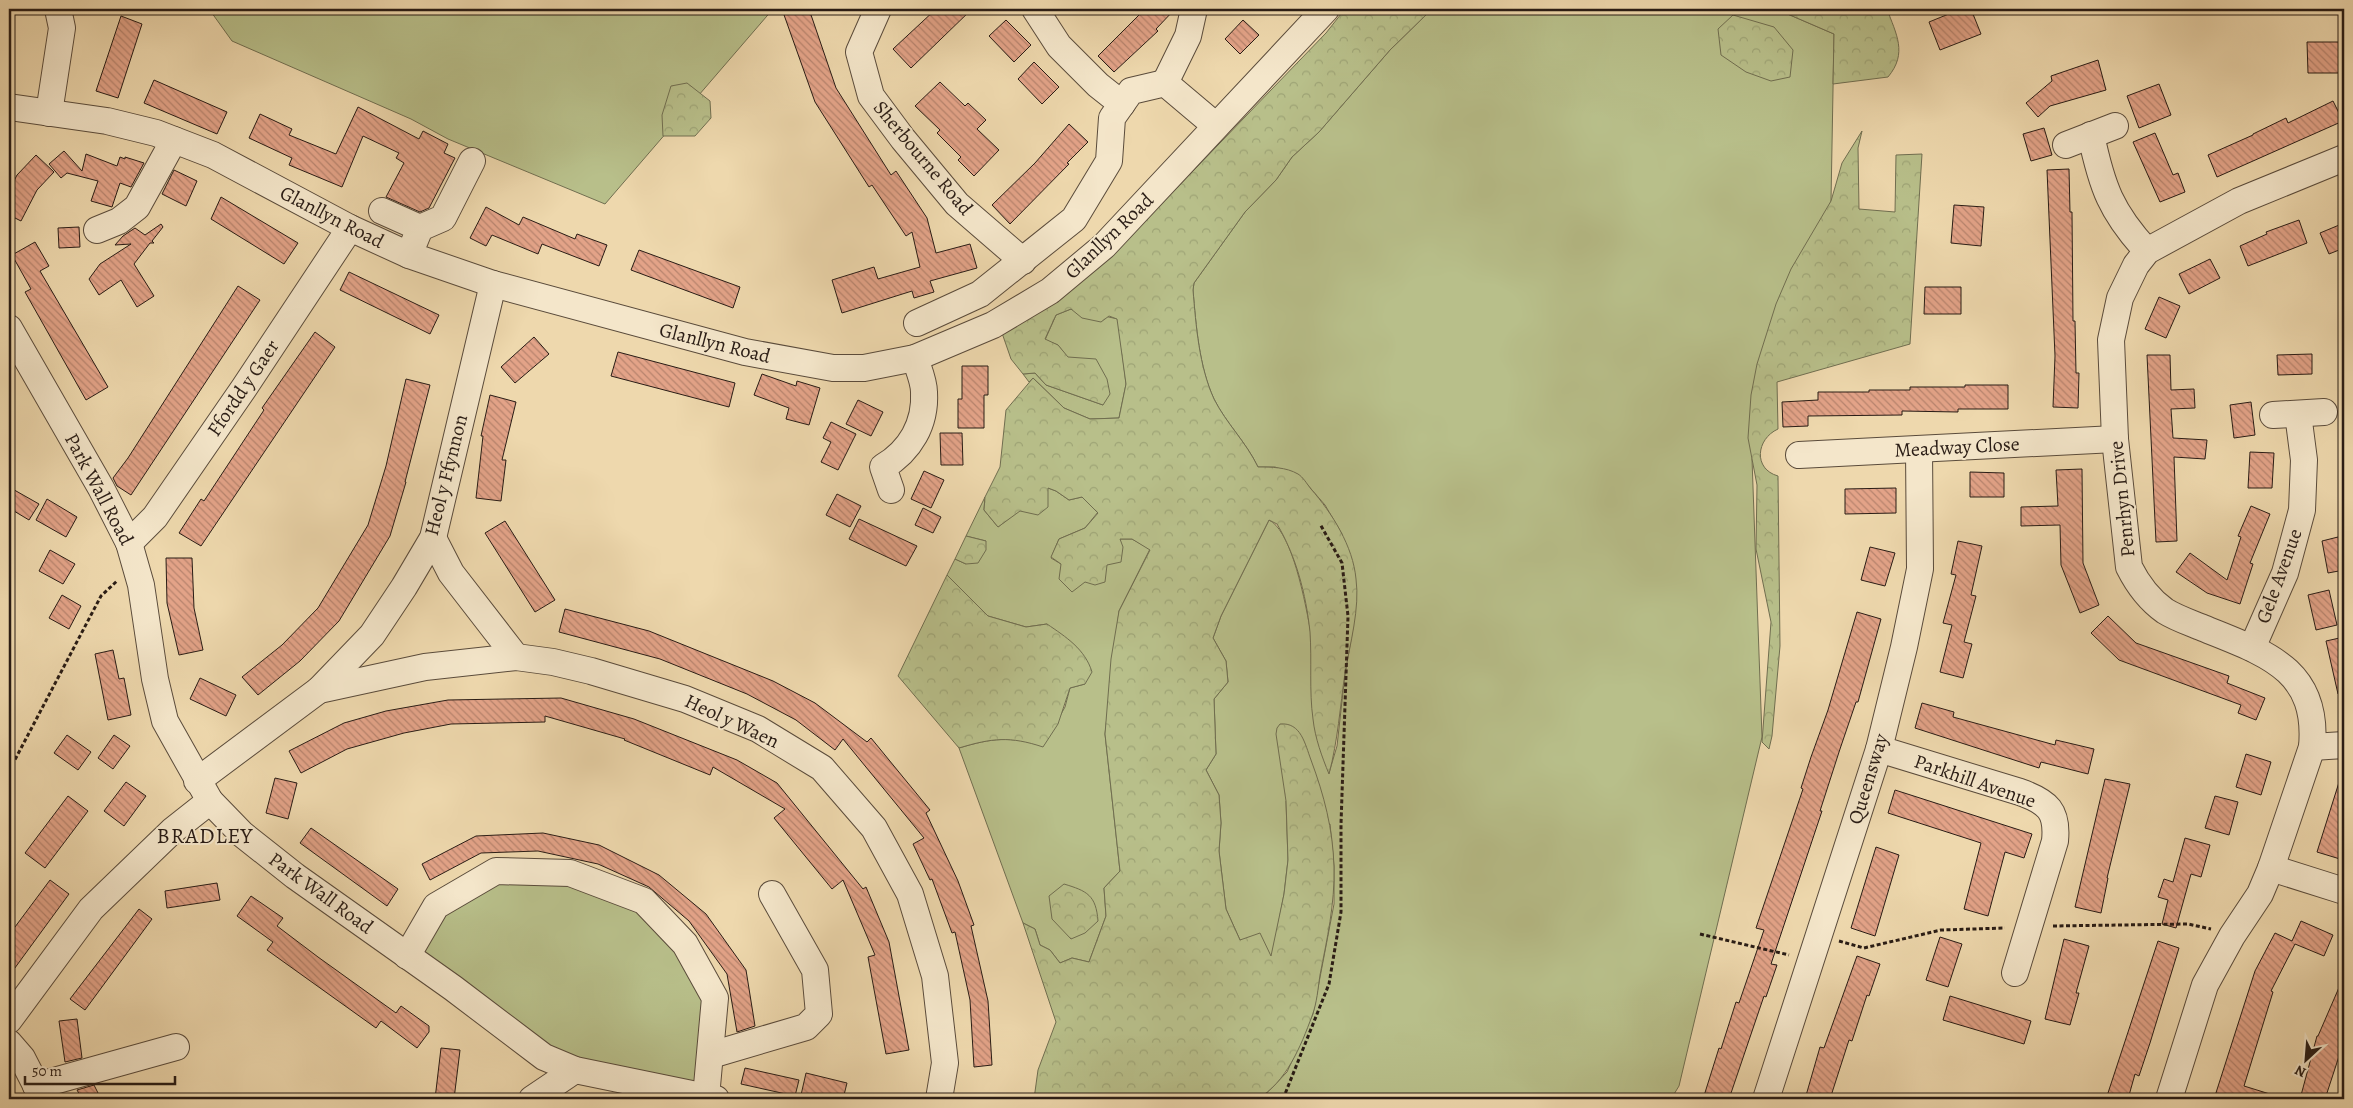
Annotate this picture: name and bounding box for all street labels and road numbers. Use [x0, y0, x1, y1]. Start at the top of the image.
street label: Sherbourne Road [867, 95, 979, 221]
street label: Glanllyn Road [275, 179, 389, 255]
street label: Glanllyn Road [1059, 187, 1159, 285]
street label: Glanllyn Road [657, 316, 774, 370]
street label: Ffordd y Gaer [201, 334, 285, 442]
street label: Heol y Ffynnon [418, 412, 474, 538]
street label: Park Wall Road [58, 428, 140, 550]
street label: Meadway Close [1894, 430, 2020, 464]
street label: Penrhyn Drive [2102, 440, 2142, 558]
street label: Gele Avenue [2249, 525, 2309, 627]
street label: Heol y Waen [680, 687, 784, 755]
street label: Queensway [1841, 729, 1895, 828]
street label: Parkhill Avenue [1910, 748, 2040, 814]
street label: Park Wall Road [263, 846, 379, 940]

